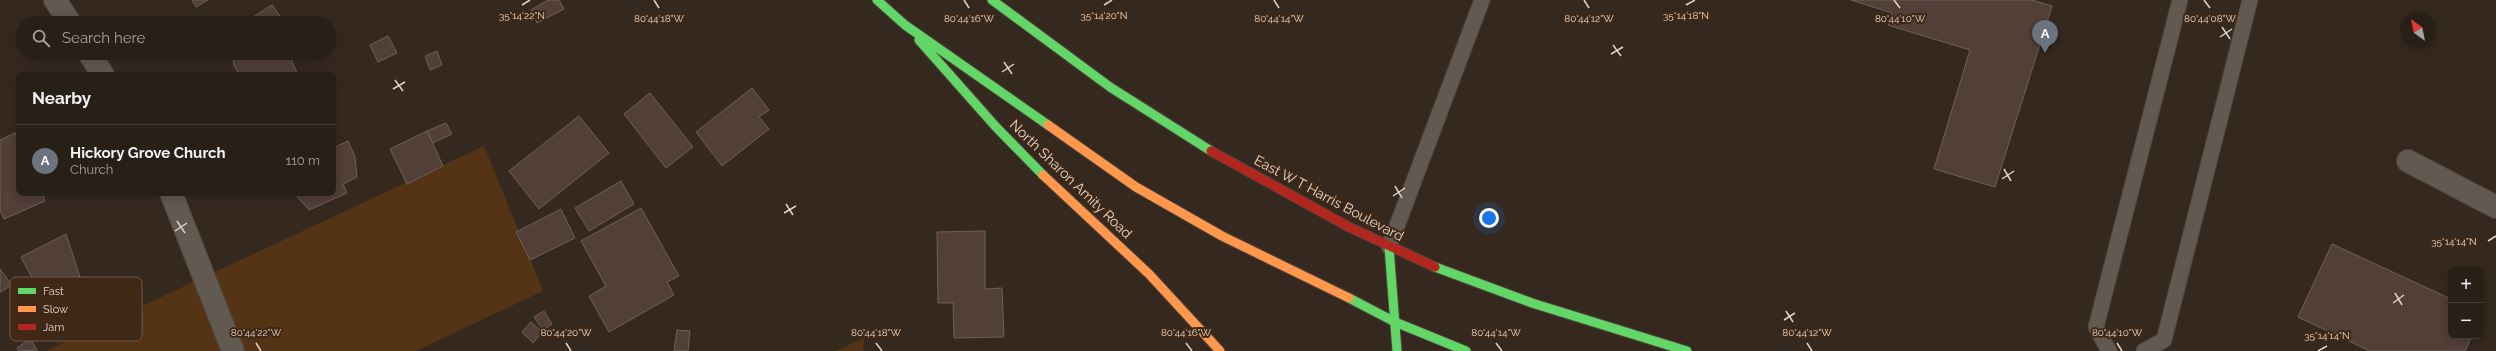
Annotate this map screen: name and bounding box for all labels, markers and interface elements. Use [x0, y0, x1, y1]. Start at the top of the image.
text: 35°14'22"N [499, 10, 545, 21]
text: 35°14'20"N [1080, 10, 1128, 21]
text: 35°14'18"N [1663, 10, 1709, 21]
north arrow [2400, 12, 2436, 48]
text: 80°44'18"W [634, 13, 685, 24]
text: 80°44'16"W [944, 13, 995, 24]
text: 80°44'14"W [1254, 13, 1304, 24]
text: 80°44'12"W [1564, 13, 1614, 24]
text: 80°44'10"W [1875, 13, 1926, 24]
text: 80°44'08"W [2184, 13, 2236, 24]
search box [16, 16, 336, 60]
pin: A [2032, 20, 2058, 53]
icon: search [30, 27, 52, 49]
text: Search here [62, 29, 145, 47]
text: Nearby [32, 88, 91, 108]
street label: North Sharon Amity Road [1007, 116, 1135, 242]
text: Hickory Grove Church [70, 144, 226, 162]
street label: East W T Harris Boulevard [1252, 152, 1406, 244]
text: A [41, 153, 49, 168]
text: 110 m [286, 153, 320, 168]
text: Church [70, 162, 113, 177]
your location [1479, 208, 1499, 228]
text: 35°14'14"N [2431, 236, 2477, 247]
map controls [2448, 267, 2484, 339]
button: + [2448, 267, 2484, 303]
legend [10, 277, 142, 341]
text: Fast [43, 285, 64, 298]
text: Slow [43, 303, 68, 316]
button: − [2448, 303, 2484, 339]
text: Jam [43, 321, 64, 334]
text: 80°44'22"W [231, 327, 282, 338]
text: 80°44'20"W [540, 327, 592, 338]
text: 80°44'18"W [851, 327, 902, 338]
text: 80°44'16"W [1161, 327, 1212, 338]
text: 80°44'14"W [1471, 327, 1521, 338]
text: 80°44'12"W [1782, 327, 1832, 338]
text: 80°44'10"W [2092, 327, 2143, 338]
text: 35°14'14"N [2304, 330, 2350, 341]

